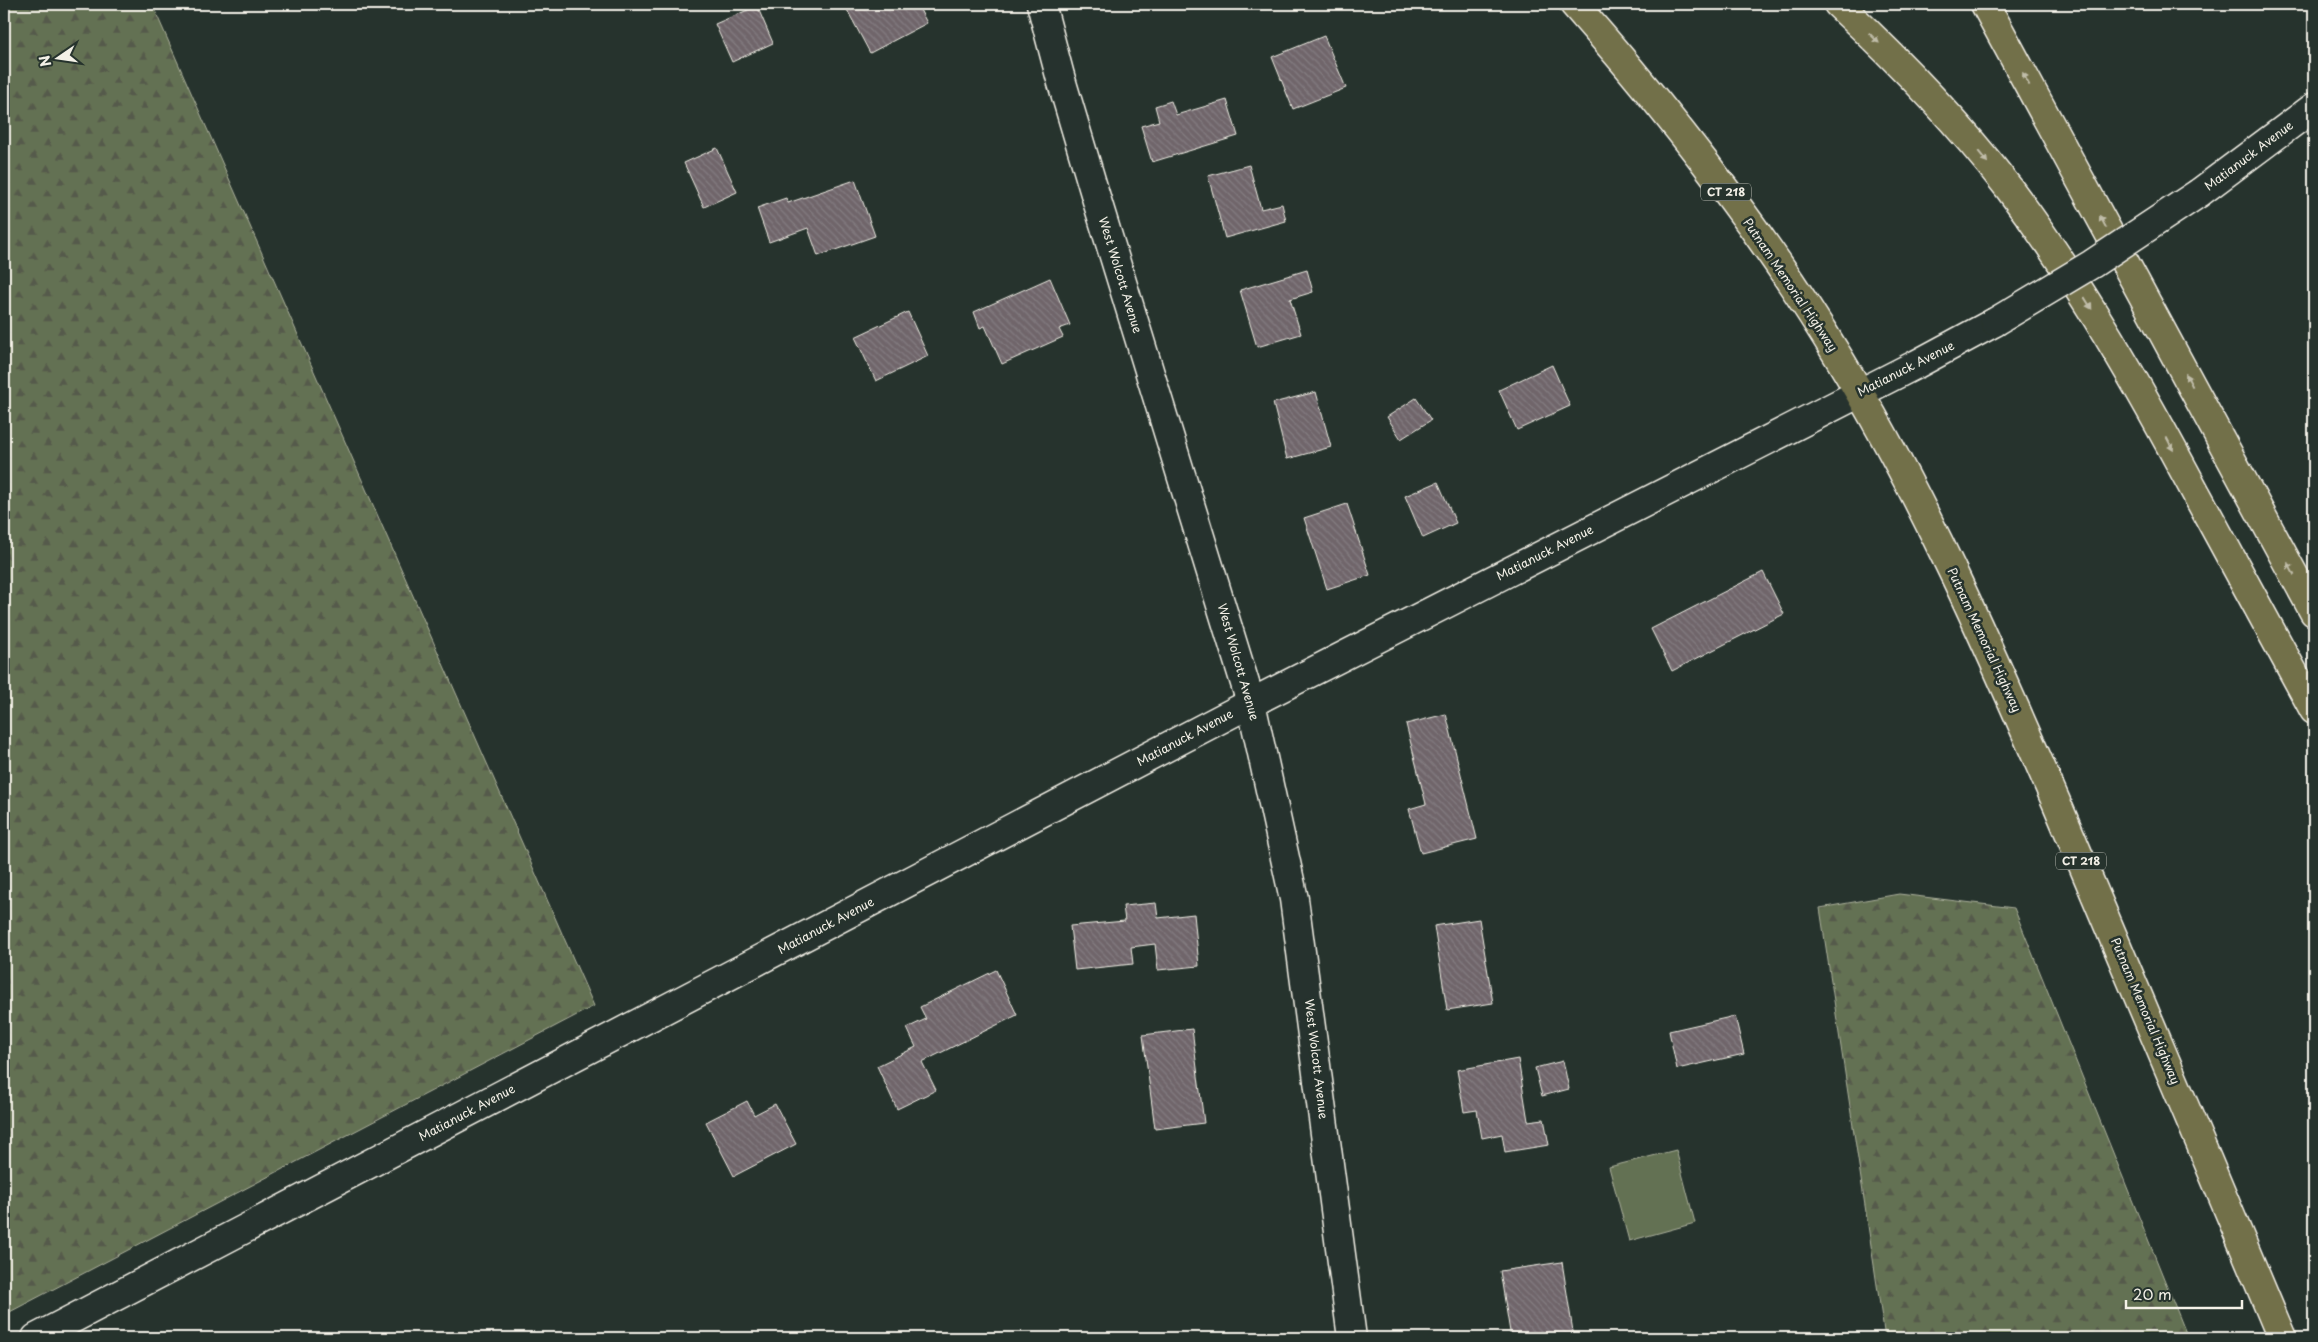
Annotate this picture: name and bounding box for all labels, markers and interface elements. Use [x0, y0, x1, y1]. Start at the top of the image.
one-way arrow [1867, 31, 1879, 43]
north arrow [32, 32, 82, 82]
text: N [33, 53, 56, 69]
one-way arrow [2022, 71, 2030, 86]
street label: Matianuck Avenue [2200, 116, 2297, 194]
one-way arrow [1978, 150, 1989, 163]
road number: CT 218 [1701, 183, 1751, 200]
street label: West Wolcott Avenue [1095, 214, 1147, 336]
street label: Putnam Memorial Highway [1739, 214, 1842, 355]
one-way arrow [2099, 214, 2107, 229]
one-way arrow [2084, 297, 2093, 310]
street label: Matianuck Avenue [1854, 336, 1958, 400]
one-way arrow [2185, 373, 2193, 387]
one-way arrow [2166, 436, 2174, 451]
street label: Matianuck Avenue [1493, 520, 1597, 584]
one-way arrow [2287, 562, 2295, 576]
street label: Putnam Memorial Highway [1943, 564, 2026, 715]
street label: West Wolcott Avenue [1214, 601, 1264, 723]
street label: Matianuck Avenue [1133, 704, 1236, 770]
road number: CT 218 [2056, 852, 2106, 869]
street label: Matianuck Avenue [774, 892, 877, 958]
street label: Putnam Memorial Highway [2107, 935, 2185, 1087]
street label: West Wolcott Avenue [1301, 998, 1333, 1120]
street label: Matianuck Avenue [415, 1079, 518, 1145]
scale bar [2126, 1277, 2242, 1309]
text: 20 m [2133, 1282, 2172, 1305]

